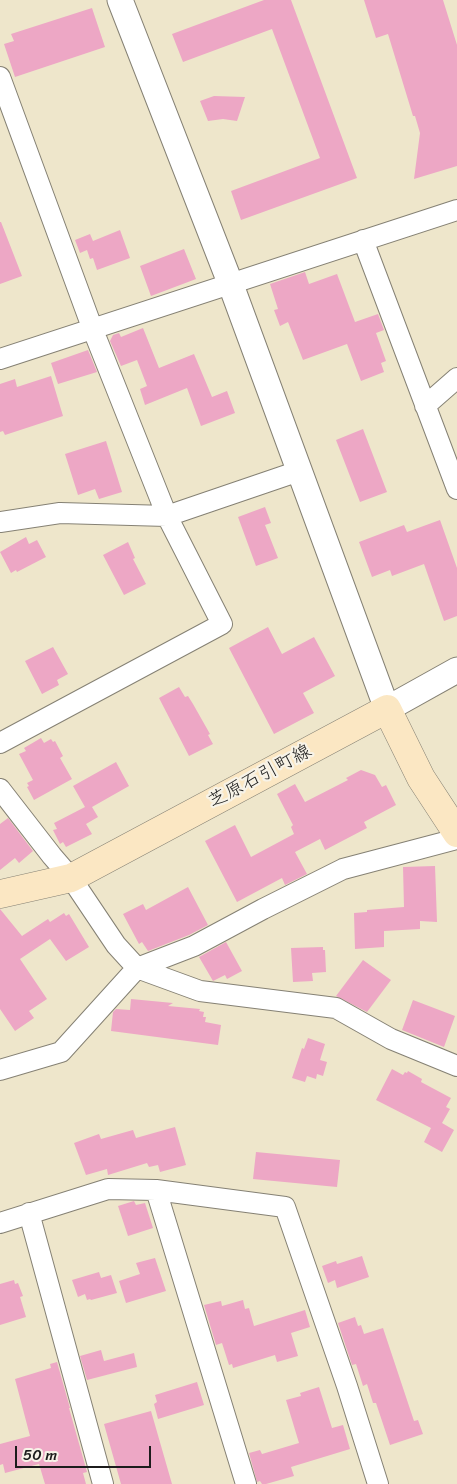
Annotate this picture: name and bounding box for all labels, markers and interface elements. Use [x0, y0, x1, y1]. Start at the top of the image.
street label: 芝原石引町線 [204, 740, 316, 814]
scale bar [18, 1436, 154, 1468]
text: 50 m [23, 1442, 57, 1468]

